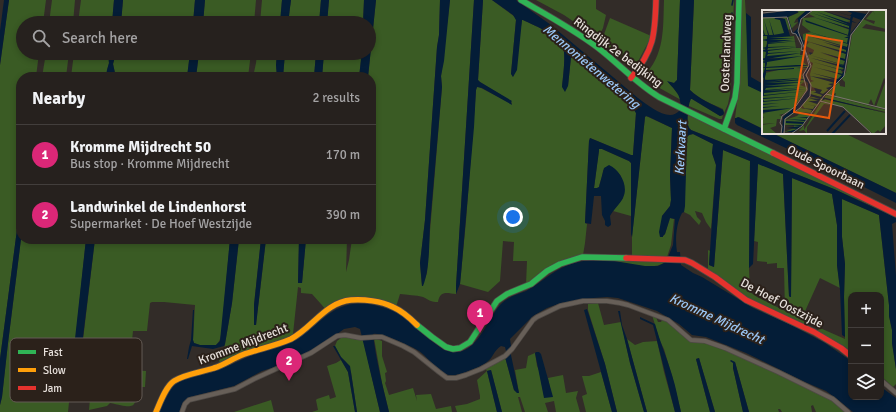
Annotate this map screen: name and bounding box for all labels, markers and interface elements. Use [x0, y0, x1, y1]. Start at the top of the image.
inset map [762, 10, 886, 134]
street label: Ringdijk 2e bedijking [570, 14, 665, 91]
street label: Oosterlandweg [718, 14, 735, 92]
search box [16, 16, 376, 60]
water label: Mennonietenwetering [539, 21, 644, 113]
icon: search [30, 27, 52, 49]
text: Search here [62, 29, 138, 47]
text: Nearby [32, 88, 85, 109]
text: 2 results [312, 90, 360, 106]
water label: Kerkvaart [672, 119, 690, 175]
text: Kromme Mijdrecht 50 [70, 138, 211, 156]
street label: Oude Spoorbaan [785, 142, 867, 193]
text: 1 [41, 147, 49, 163]
text: 170 m [326, 147, 360, 163]
text: Bus stop · Kromme Mijdrecht [70, 156, 229, 172]
text: Landwinkel de Lindenhorst [70, 198, 246, 216]
text: 2 [41, 207, 49, 223]
text: 390 m [326, 207, 360, 223]
your location [503, 207, 523, 227]
text: Supermarket · De Hoef Westzijde [70, 216, 252, 232]
street label: De Hoef Oostzijde [738, 275, 826, 332]
water label: Kromme Mijdrecht [667, 290, 768, 348]
map controls [848, 292, 884, 400]
button: + [848, 292, 884, 328]
pin: 1 [467, 300, 493, 333]
street label: Kromme Mijdrecht [196, 321, 290, 368]
button: − [848, 328, 884, 364]
legend [10, 338, 142, 402]
text: Fast [43, 346, 63, 359]
pin: 2 [276, 348, 302, 381]
text: Slow [43, 364, 66, 377]
button: layers [848, 364, 884, 400]
text: Jam [43, 382, 62, 395]

